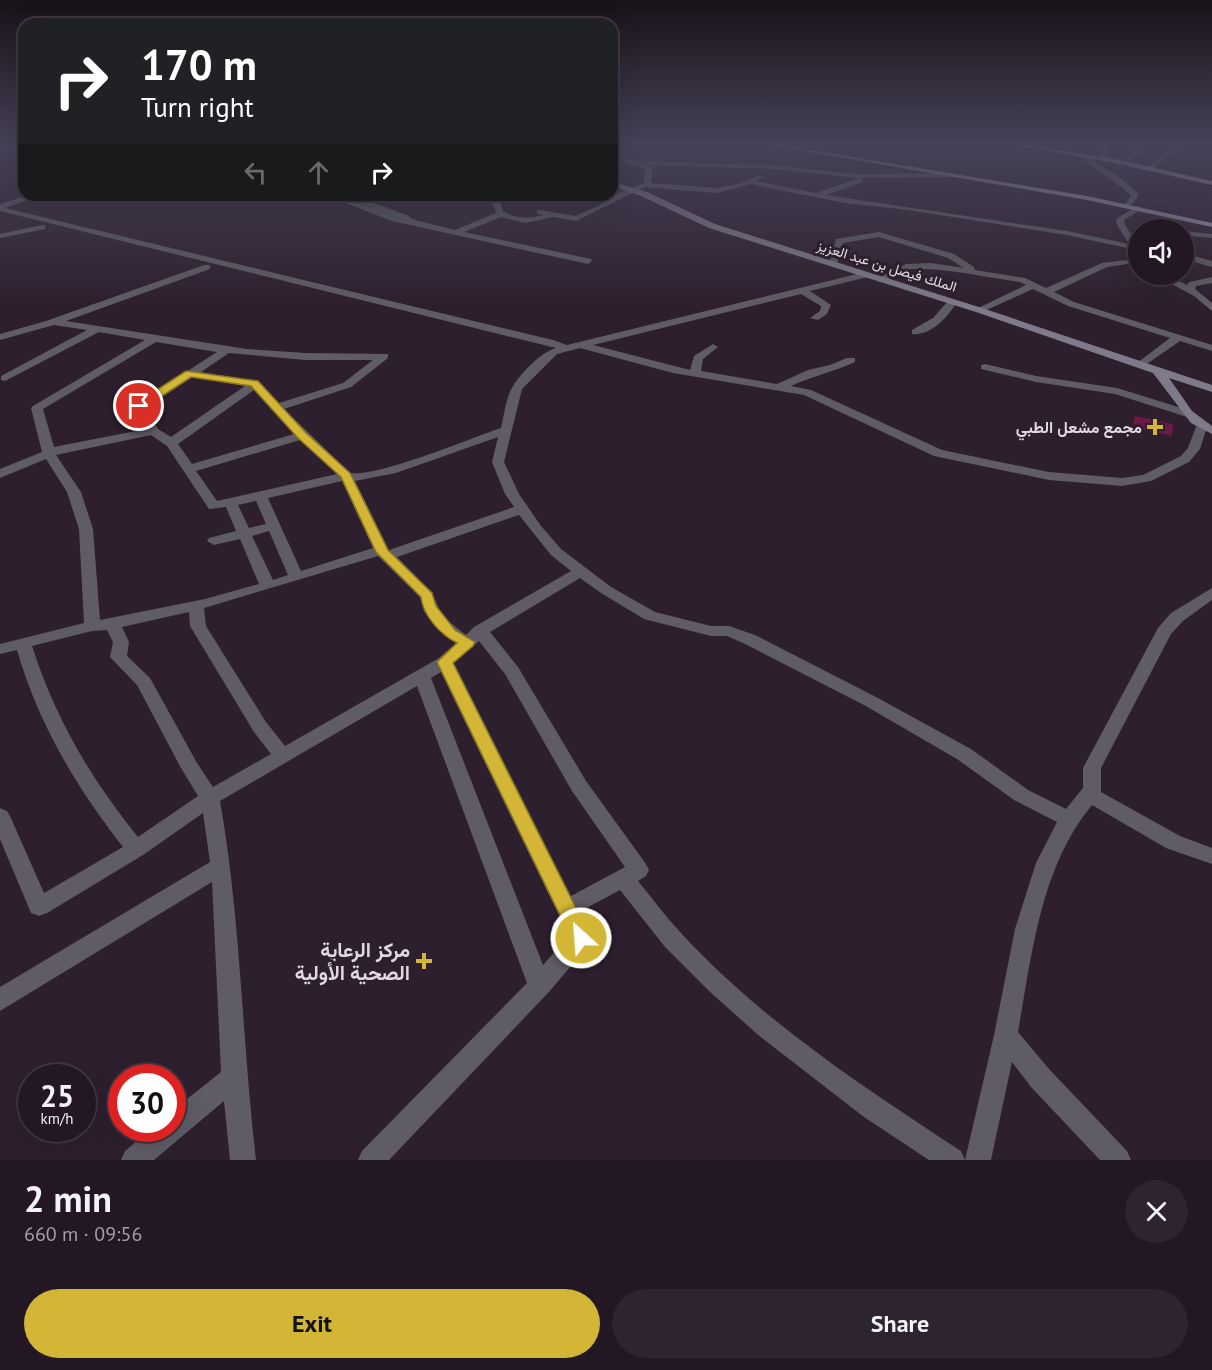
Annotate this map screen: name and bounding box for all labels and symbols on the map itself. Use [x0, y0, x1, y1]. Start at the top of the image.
street label: الملك فيصل بن عبد العزيز [814, 236, 959, 296]
pin [113, 380, 164, 431]
place label: مجمع مشعل الطبي [1016, 417, 1142, 441]
marker: مجمع مشعل الطبي [1146, 418, 1164, 436]
position arrow [549, 906, 613, 970]
place label: مركز الرعاية الصحية الأولية [295, 937, 410, 986]
marker: مركز الرعاية الصحية الأولية [415, 952, 433, 970]
speed limit sign: 30 [108, 1064, 186, 1142]

